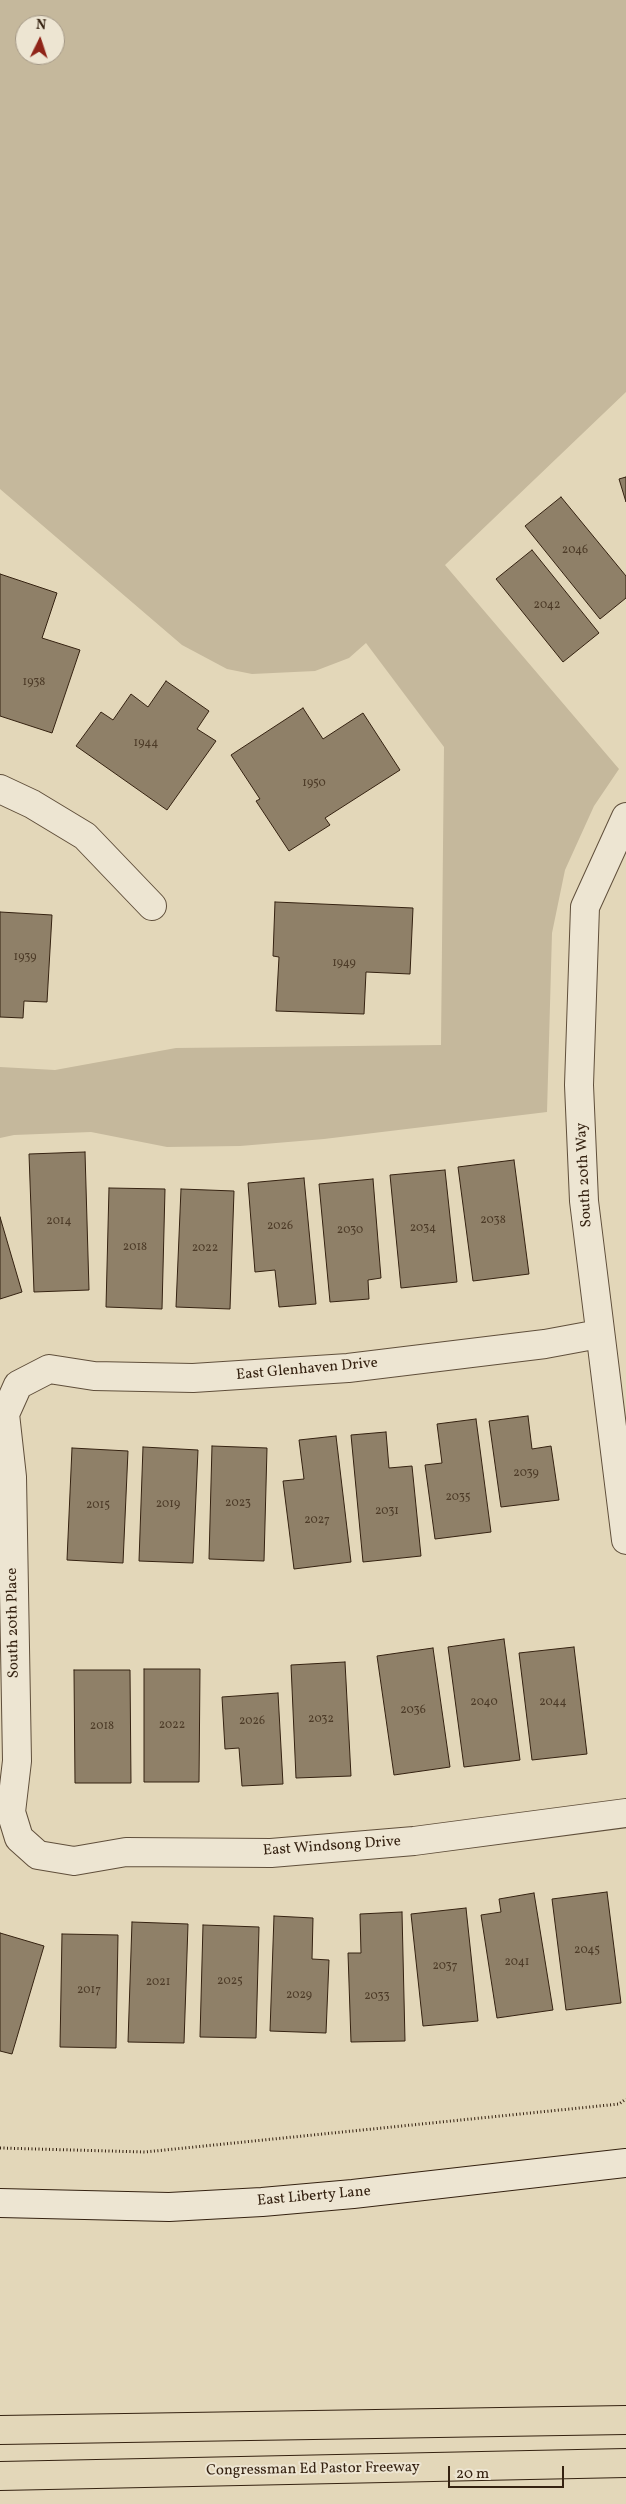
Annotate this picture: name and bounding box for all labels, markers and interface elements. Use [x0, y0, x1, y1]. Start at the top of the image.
north arrow [15, 15, 65, 65]
text: N [35, 16, 47, 35]
house number: 2046 [562, 544, 588, 558]
house number: 2042 [534, 599, 560, 613]
house number: 1938 [23, 676, 45, 690]
house number: 1944 [134, 737, 158, 751]
house number: 1950 [302, 777, 326, 791]
house number: 1939 [14, 951, 36, 965]
house number: 1949 [332, 957, 356, 971]
street label: South 20th Way [573, 1122, 597, 1228]
house number: 2038 [480, 1214, 506, 1228]
house number: 2014 [46, 1215, 72, 1229]
house number: 2026 [267, 1220, 293, 1234]
house number: 2034 [410, 1222, 436, 1236]
house number: 2030 [337, 1224, 363, 1238]
house number: 2018 [123, 1241, 147, 1255]
house number: 2022 [192, 1242, 218, 1256]
street label: East Glenhaven Drive [235, 1355, 379, 1385]
house number: 2039 [513, 1467, 539, 1481]
house number: 2035 [445, 1491, 471, 1505]
house number: 2023 [225, 1497, 251, 1511]
house number: 2019 [156, 1498, 180, 1512]
house number: 2015 [86, 1499, 110, 1513]
house number: 2031 [375, 1505, 399, 1519]
house number: 2027 [304, 1514, 330, 1528]
street label: South 20th Place [4, 1568, 24, 1678]
house number: 2040 [470, 1696, 498, 1710]
house number: 2044 [539, 1696, 567, 1710]
house number: 2036 [400, 1704, 426, 1718]
house number: 2032 [308, 1713, 334, 1727]
house number: 2026 [239, 1715, 265, 1729]
house number: 2022 [159, 1719, 185, 1733]
house number: 2018 [90, 1720, 114, 1734]
street label: East Windsong Drive [262, 1833, 402, 1861]
house number: 2045 [574, 1944, 600, 1958]
house number: 2041 [504, 1956, 530, 1970]
house number: 2037 [432, 1960, 458, 1974]
house number: 2025 [217, 1975, 243, 1989]
house number: 2021 [146, 1976, 170, 1990]
house number: 2017 [77, 1984, 101, 1998]
house number: 2029 [286, 1989, 312, 2003]
house number: 2033 [364, 1990, 390, 2004]
street label: East Liberty Lane [256, 2183, 372, 2211]
scale bar [451, 2456, 567, 2488]
street label: Congressman Ed Pastor Freeway [206, 2459, 420, 2481]
text: 20 m [456, 2464, 489, 2485]

